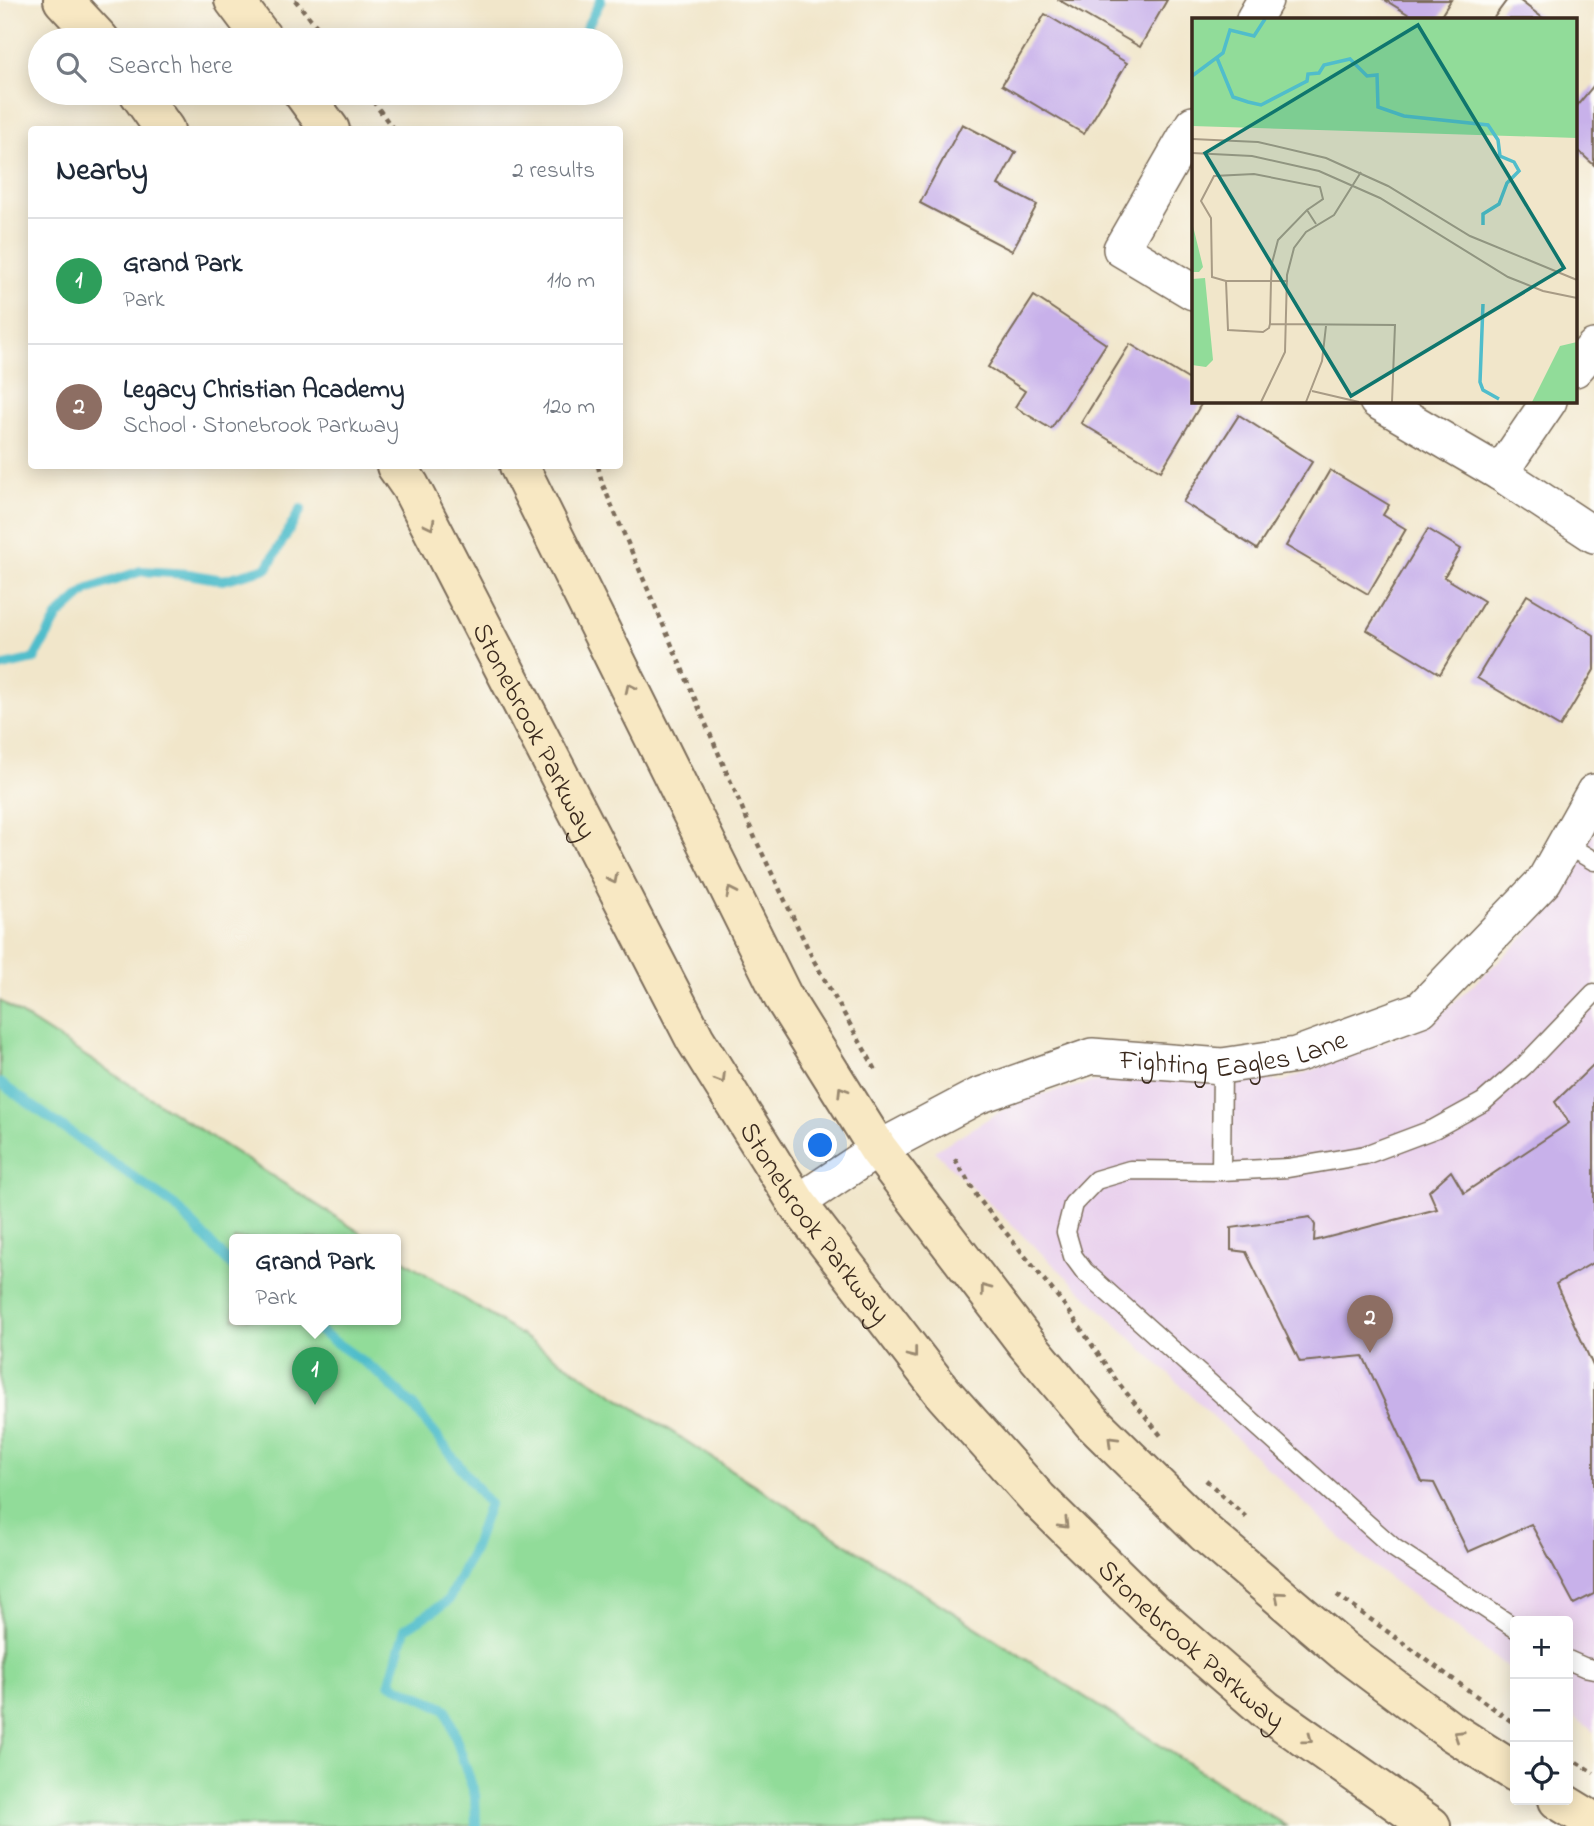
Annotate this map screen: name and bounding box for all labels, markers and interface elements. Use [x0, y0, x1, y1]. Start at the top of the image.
inset map [1192, 18, 1576, 402]
search box [28, 28, 623, 105]
icon: search [52, 48, 90, 86]
text: Search here [108, 48, 233, 86]
text: Nearby [56, 150, 148, 194]
text: 2 results [512, 155, 595, 188]
text: Grand Park [123, 246, 242, 284]
text: 1 [75, 265, 83, 298]
text: 110 m [547, 265, 595, 298]
text: Park [123, 284, 165, 317]
text: Legacy Christian Academy [123, 372, 404, 410]
text: 2 [73, 391, 85, 424]
text: 120 m [543, 391, 595, 424]
text: School · Stonebrook Parkway [123, 410, 399, 443]
one-way arrow [421, 518, 435, 530]
street label: Stonebrook Parkway [460, 616, 606, 847]
one-way arrow [624, 683, 638, 695]
one-way arrow [605, 872, 618, 884]
one-way arrow [726, 887, 740, 899]
street label: Fighting Eagles Lane [1117, 1021, 1354, 1091]
one-way arrow [712, 1072, 725, 1085]
one-way arrow [837, 1085, 850, 1098]
street label: Stonebrook Parkway [727, 1115, 899, 1333]
your location [803, 1128, 837, 1162]
popup [229, 1234, 401, 1325]
text: Grand Park [255, 1244, 375, 1282]
text: Park [255, 1282, 297, 1315]
one-way arrow [981, 1284, 993, 1297]
pin: 2 [1347, 1295, 1393, 1353]
pin: 1 [292, 1347, 338, 1405]
one-way arrow [904, 1347, 917, 1359]
one-way arrow [1107, 1437, 1120, 1450]
one-way arrow [1056, 1516, 1069, 1529]
street label: Stonebrook Parkway [1087, 1551, 1292, 1741]
one-way arrow [1274, 1592, 1287, 1604]
map controls [1510, 1616, 1573, 1805]
button: + [1510, 1616, 1573, 1679]
button: − [1510, 1679, 1573, 1742]
one-way arrow [1300, 1731, 1313, 1743]
one-way arrow [1453, 1731, 1466, 1744]
button: locate [1510, 1742, 1573, 1805]

